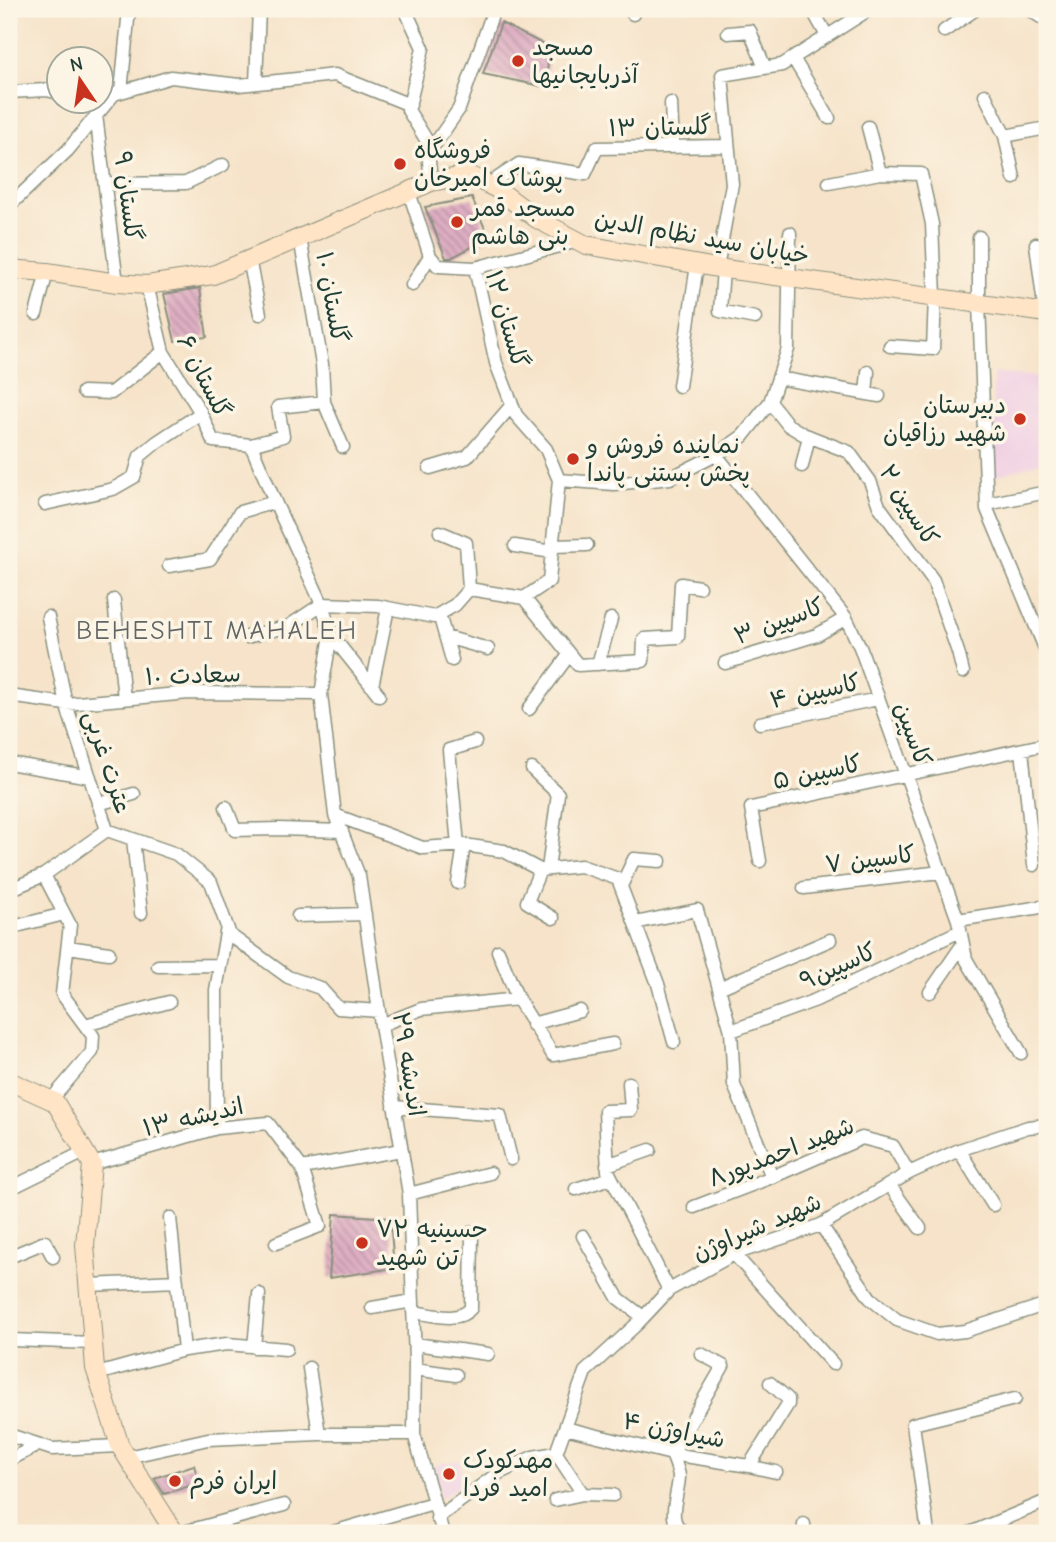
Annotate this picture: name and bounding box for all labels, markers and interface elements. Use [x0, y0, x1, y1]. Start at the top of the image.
place label: مسجد آذربایجانیها [532, 33, 639, 89]
north arrow [46, 46, 116, 116]
text: N [68, 52, 85, 77]
marker: مسجد آذربایجانیها [510, 53, 526, 69]
street label: گلستان ۱۳ [608, 112, 712, 142]
place label: فروشگاه پوشاک امیرخان [414, 136, 563, 193]
street label: گلستان ۹ [109, 149, 147, 243]
marker: فروشگاه پوشاک امیرخان [392, 156, 408, 172]
place label: مسجد قمر بنی هاشم [469, 194, 576, 254]
street label: خیابان سید نظام الدین [592, 204, 811, 274]
marker: مسجد قمر بنی هاشم [449, 214, 465, 230]
street label: گلستان ۱۰ [310, 249, 354, 345]
street label: گلستان ۱۲ [480, 267, 534, 371]
street label: گلستان ۶ [171, 330, 237, 422]
place label: دبیرستان شهید رزاقیان [883, 391, 1006, 447]
marker: دبیرستان شهید رزاقیان [1012, 411, 1028, 427]
place label: نماینده فروش و پخش بستنی پاندا [585, 431, 750, 488]
marker: نماینده فروش و پخش بستنی پاندا [565, 451, 581, 467]
street label: کاسپین ۲ [872, 459, 945, 551]
street label: کاسپین ۳ [730, 592, 828, 651]
district label: BEHESHTI MAHALEH [76, 616, 358, 646]
street label: سعادت ۱۰ [145, 659, 241, 691]
street label: کاسپین ۴ [767, 668, 863, 715]
street label: کاسپین [888, 698, 937, 770]
street label: عترت غربی [77, 707, 138, 817]
street label: کاسپین ۵ [770, 749, 864, 796]
street label: کاسپین ۷ [823, 840, 917, 879]
street label: کاسپین۹ [795, 937, 881, 996]
street label: اندیشه ۲۹ [387, 1010, 431, 1118]
street label: اندیشه ۱۳ [140, 1092, 246, 1142]
street label: شهید احمدپور۸ [704, 1111, 858, 1194]
street label: شهید شیراوژن [688, 1187, 826, 1267]
place label: حسینیه ۷۲ تن شهید [376, 1215, 488, 1271]
marker: حسینیه ۷۲ تن شهید [354, 1235, 370, 1251]
street label: شیراوژن ۴ [621, 1406, 727, 1454]
place label: مهدکودک امید فردا [463, 1446, 553, 1502]
marker: مهدکودک امید فردا [441, 1466, 457, 1482]
place label: ایران فرم [189, 1467, 277, 1499]
marker: ایران فرم [167, 1473, 183, 1489]

